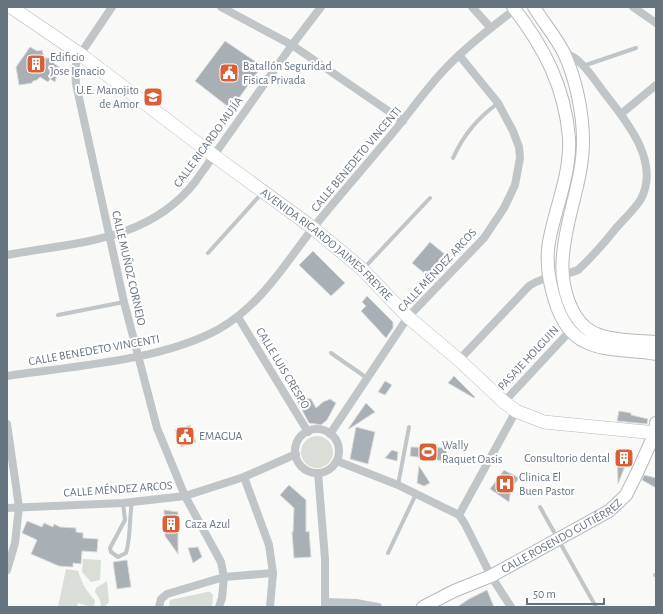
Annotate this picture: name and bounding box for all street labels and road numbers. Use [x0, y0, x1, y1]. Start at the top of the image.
street label: CALLE RICARDO MUJÍA [170, 94, 245, 189]
street label: CALLE BENEDETO VINCENTI [309, 104, 403, 214]
street label: AVENIDA RICARDO JAIMES FREYRE [259, 186, 395, 303]
street label: CALLE MUÑOZ CORNEJO [110, 209, 150, 327]
street label: CALLE MÉNDEZ ARCOS [395, 225, 479, 314]
street label: PASAJE HOLGUIN [495, 324, 561, 392]
street label: CALLE LUIS CRESPO [254, 325, 312, 411]
street label: CALLE BENEDETO VINCENTI [28, 333, 160, 367]
street label: CALLE MÉNDEZ ARCOS [63, 478, 173, 499]
street label: CALLE ROSENDO GUTIÉRREZ [499, 496, 624, 575]

